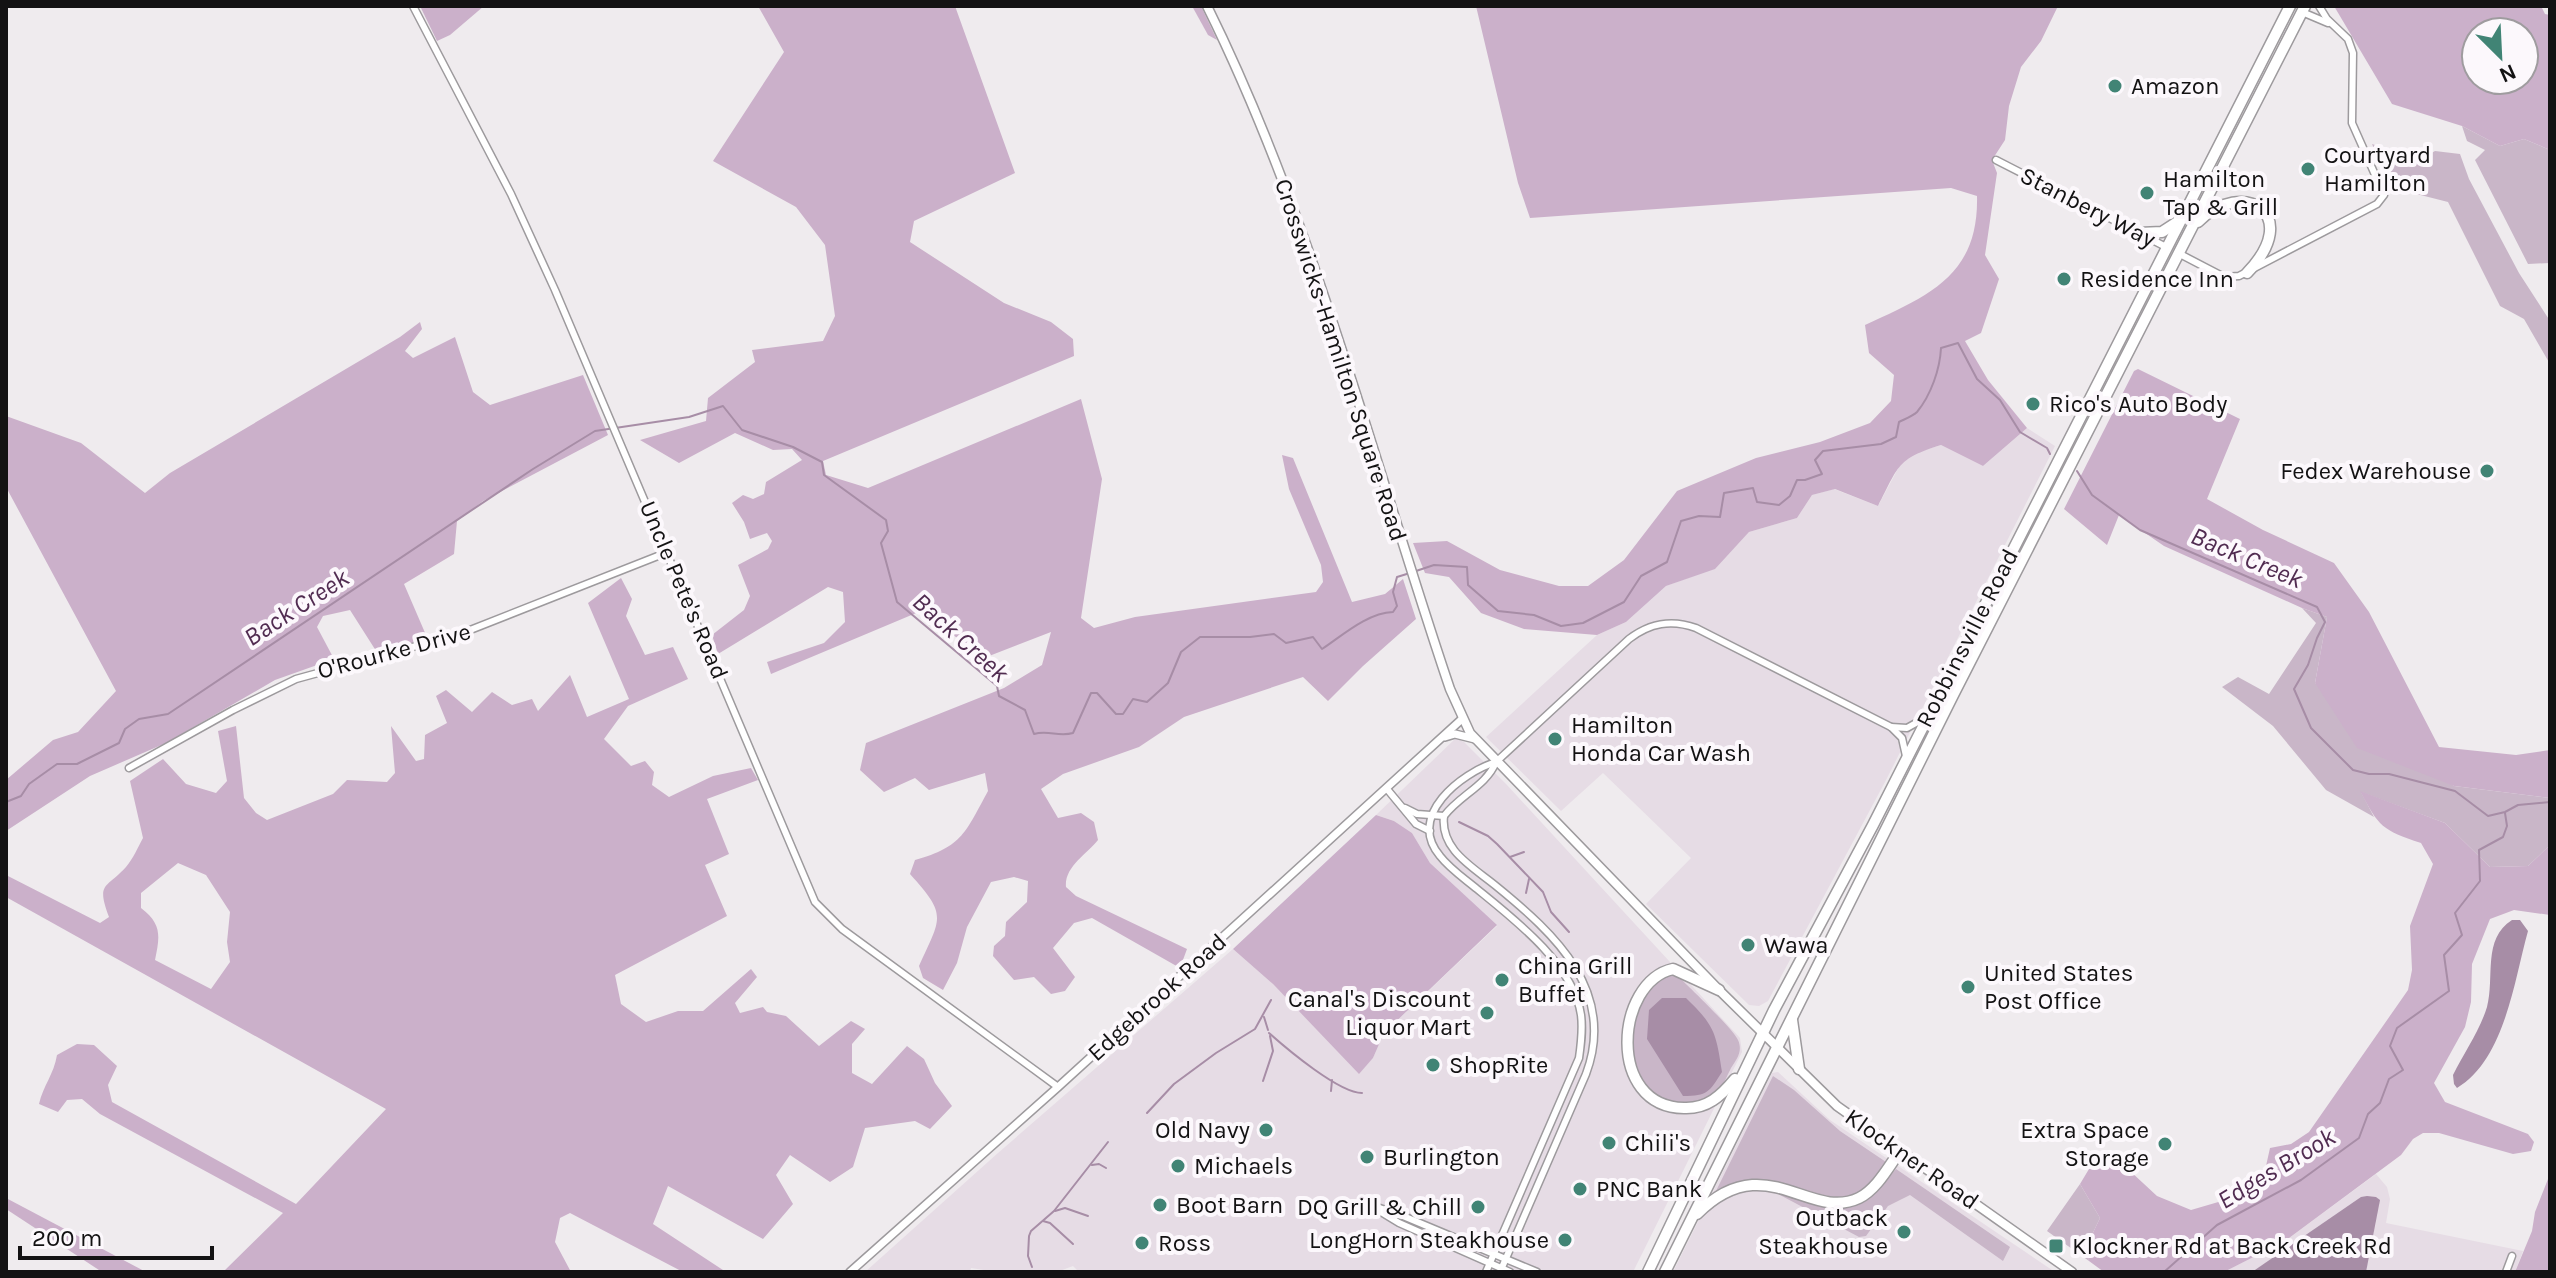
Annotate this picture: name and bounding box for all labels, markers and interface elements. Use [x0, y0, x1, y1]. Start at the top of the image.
north arrow [2460, 16, 2540, 96]
text: N [2495, 58, 2520, 88]
place label: Amazon [2131, 72, 2219, 100]
marker: Amazon [2106, 77, 2124, 95]
place label: Courtyard Hamilton [2324, 141, 2431, 197]
marker: Courtyard Hamilton [2299, 160, 2317, 178]
street label: Stanbery Way [2016, 161, 2160, 253]
place label: Hamilton Tap & Grill [2163, 165, 2278, 221]
street label: Crosswicks-Hamilton Square Road [1269, 175, 1413, 545]
marker: Hamilton Tap & Grill [2138, 184, 2156, 202]
place label: Residence Inn [2080, 265, 2234, 293]
marker: Residence Inn [2055, 270, 2073, 288]
place label: Rico's Auto Body [2049, 390, 2228, 418]
marker: Rico's Auto Body [2024, 395, 2042, 413]
place label: Fedex Warehouse [2280, 457, 2471, 485]
marker: Fedex Warehouse [2478, 462, 2496, 480]
street label: Uncle Pete's Road [634, 497, 734, 683]
water label: Back Creek [2186, 520, 2308, 595]
street label: Robbinsville Road [1910, 544, 2024, 732]
water label: Back Creek [238, 562, 355, 653]
water label: Back Creek [906, 586, 1016, 689]
street label: O'Rourke Drive [314, 617, 474, 685]
place label: Hamilton Honda Car Wash [1571, 711, 1751, 767]
marker: Hamilton Honda Car Wash [1546, 730, 1564, 748]
street label: Edgebrook Road [1082, 927, 1232, 1067]
place label: Wawa [1764, 931, 1829, 959]
marker: Wawa [1739, 936, 1757, 954]
place label: China Grill Buffet [1518, 952, 1632, 1008]
place label: United States Post Office [1984, 959, 2133, 1015]
marker: China Grill Buffet [1493, 971, 1511, 989]
marker: United States Post Office [1959, 978, 1977, 996]
place label: Canal's Discount Liquor Mart [1288, 985, 1471, 1041]
marker: Canal's Discount Liquor Mart [1478, 1004, 1496, 1022]
place label: ShopRite [1449, 1051, 1548, 1079]
marker: ShopRite [1424, 1056, 1442, 1074]
street label: Klockner Road [1840, 1103, 1984, 1215]
place label: Old Navy [1155, 1116, 1250, 1144]
place label: Extra Space Storage [2020, 1116, 2149, 1172]
marker: Old Navy [1257, 1121, 1275, 1139]
water label: Edges Brook [2212, 1121, 2342, 1216]
place label: Chili's [1625, 1129, 1691, 1157]
marker: Chili's [1600, 1134, 1618, 1152]
marker: Extra Space Storage [2156, 1135, 2174, 1153]
place label: Burlington [1383, 1143, 1500, 1171]
marker: Burlington [1358, 1148, 1376, 1166]
place label: Michaels [1194, 1152, 1293, 1180]
marker: Michaels [1169, 1157, 1187, 1175]
place label: PNC Bank [1596, 1175, 1702, 1203]
marker: PNC Bank [1571, 1180, 1589, 1198]
place label: Boot Barn [1176, 1191, 1283, 1219]
place label: DQ Grill & Chill [1297, 1193, 1462, 1221]
marker: Boot Barn [1151, 1196, 1169, 1214]
marker: DQ Grill & Chill [1469, 1198, 1487, 1216]
place label: Outback Steakhouse [1758, 1204, 1888, 1260]
scale bar [20, 1210, 212, 1260]
marker: Outback Steakhouse [1895, 1223, 1913, 1241]
text: 200 m [32, 1224, 103, 1252]
place label: LongHorn Steakhouse [1309, 1226, 1549, 1254]
place label: Ross [1158, 1229, 1211, 1257]
marker: LongHorn Steakhouse [1556, 1231, 1574, 1249]
place label: Klockner Rd at Back Creek Rd [2072, 1232, 2392, 1260]
marker: Ross [1133, 1234, 1151, 1252]
marker: Klockner Rd at Back Creek Rd [2047, 1237, 2065, 1255]

